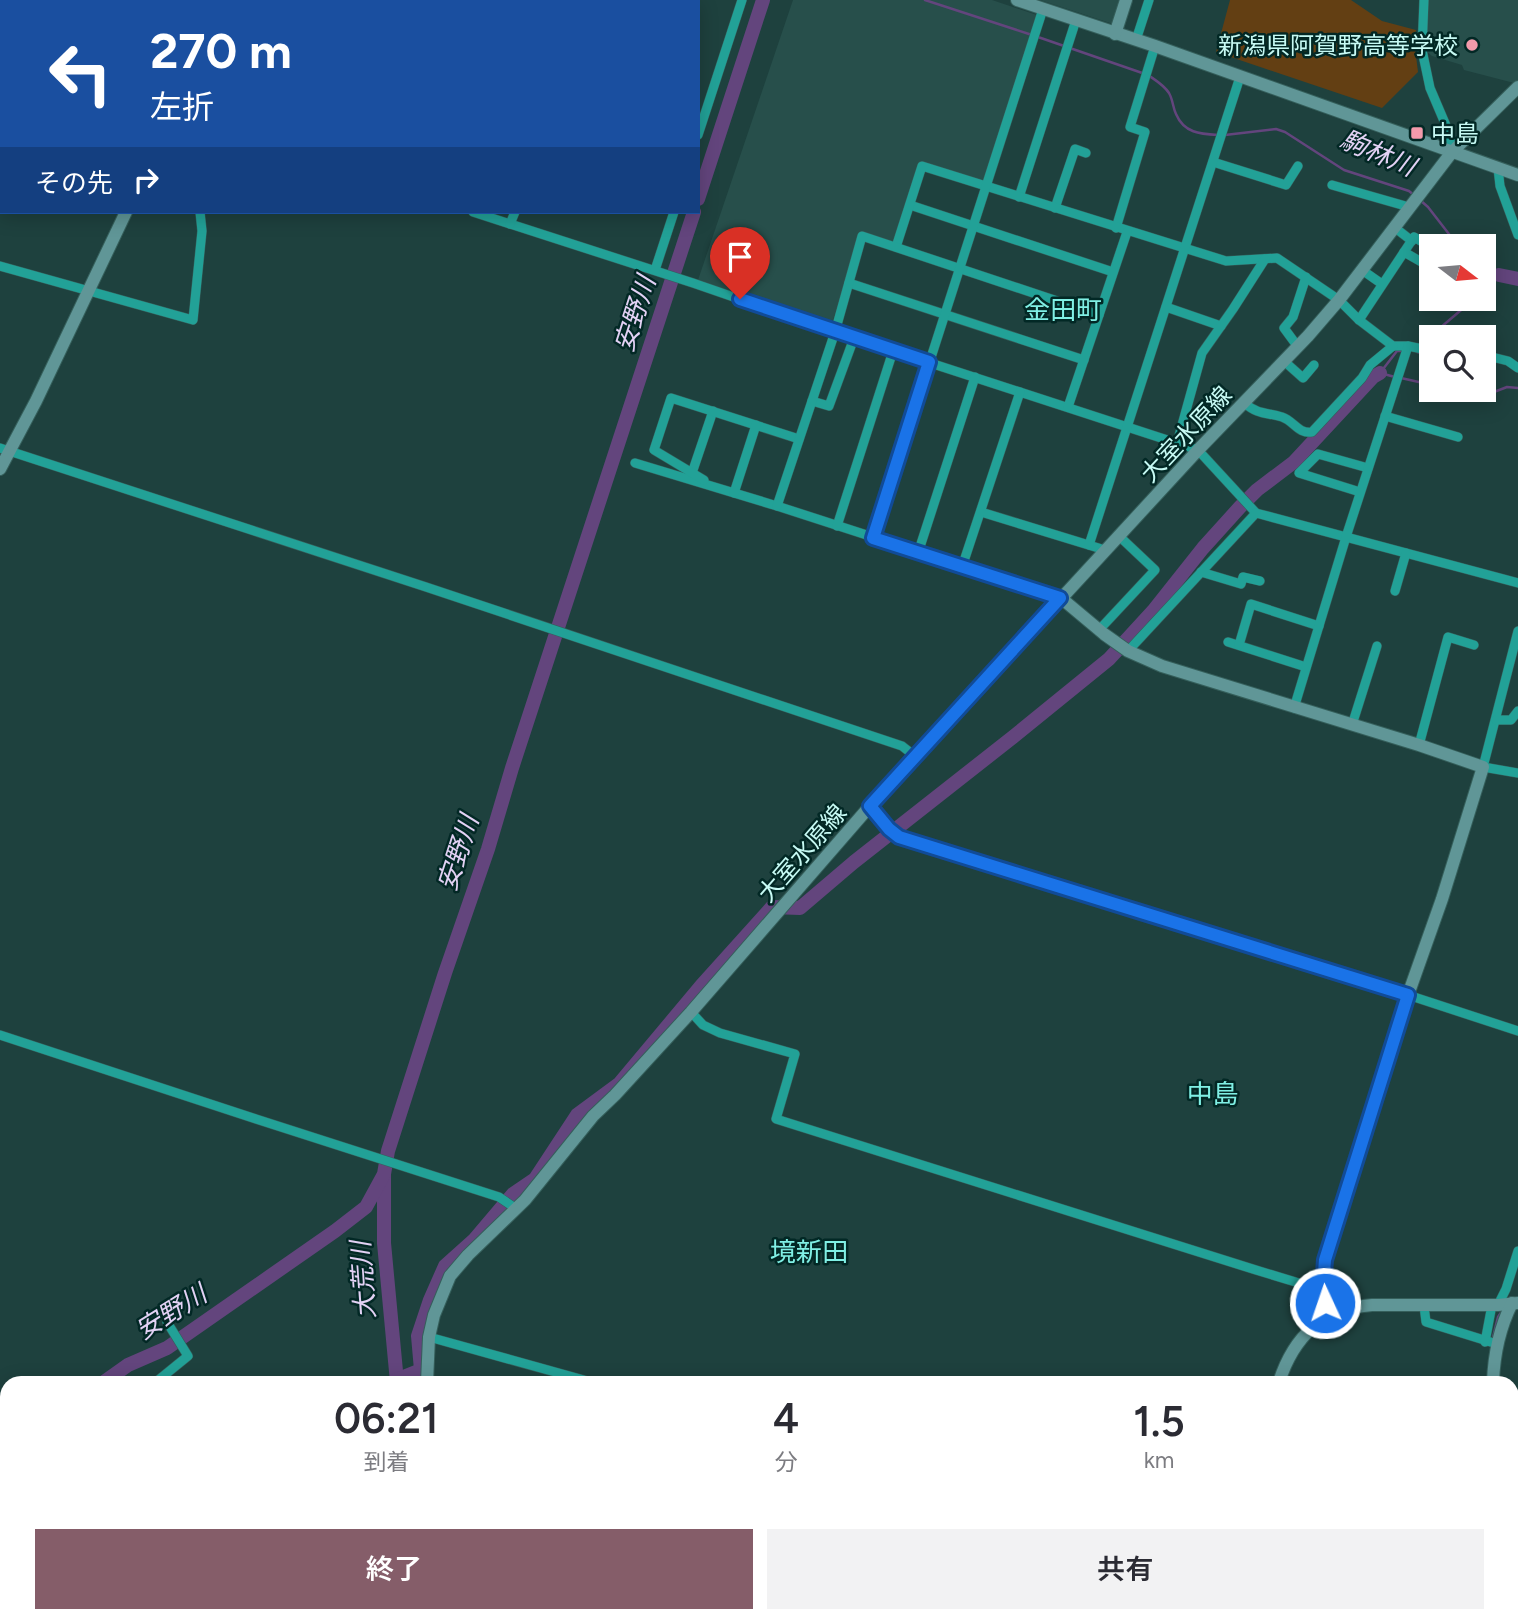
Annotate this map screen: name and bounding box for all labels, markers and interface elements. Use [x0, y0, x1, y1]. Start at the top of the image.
text: 270 m [150, 21, 292, 80]
icon: left [35, 28, 126, 119]
place label: 新潟県阿賀野高等学校 [1218, 31, 1458, 60]
marker: 新潟県阿賀野高等学校 [1464, 37, 1480, 53]
text: 左折 [150, 88, 214, 126]
place label: 中島 [1431, 119, 1479, 148]
water label: 駒林川 [1336, 123, 1423, 184]
marker: 中島 [1409, 125, 1425, 141]
icon: right [127, 161, 165, 199]
text: その先 [35, 167, 113, 199]
pin [710, 227, 770, 299]
north arrow [1419, 234, 1496, 312]
map controls [1419, 234, 1496, 402]
icon: arrive [721, 238, 759, 276]
water label: 安野川 [608, 269, 663, 356]
district label: 金田町 [1024, 294, 1102, 326]
button: search [1419, 325, 1496, 402]
street label: 大室水原線 [1134, 380, 1238, 488]
street label: 大室水原線 [752, 798, 852, 908]
water label: 安野川 [431, 808, 486, 895]
district label: 中島 [1187, 1078, 1239, 1110]
district label: 境新田 [770, 1236, 848, 1268]
water label: 大荒川 [344, 1237, 382, 1320]
position arrow [1288, 1266, 1362, 1340]
water label: 安野川 [129, 1276, 215, 1346]
text: 06:21 [334, 1393, 439, 1444]
text: 4 [773, 1393, 799, 1444]
text: 1.5 [1133, 1396, 1185, 1447]
text: km [1144, 1446, 1174, 1474]
text: 到着 [363, 1448, 409, 1476]
text: 分 [774, 1448, 797, 1476]
button: 終了 [35, 1529, 753, 1609]
button: 共有 [767, 1529, 1484, 1609]

